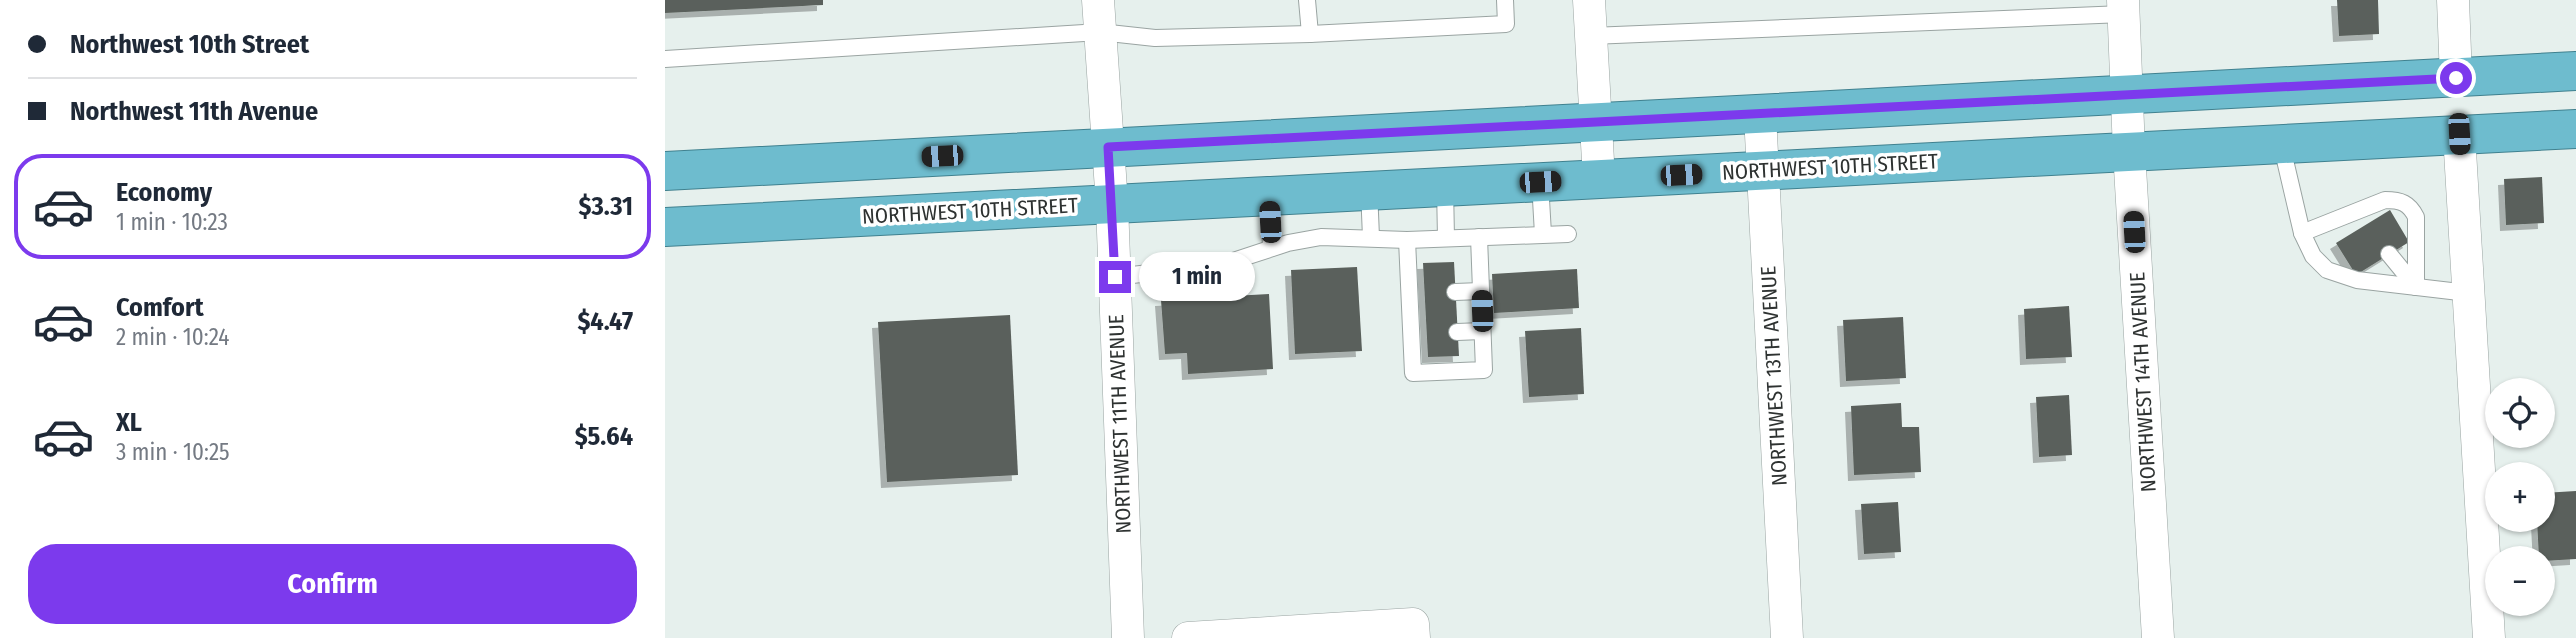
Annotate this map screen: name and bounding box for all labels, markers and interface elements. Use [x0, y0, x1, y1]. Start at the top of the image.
text: Northwest 10th Street [70, 29, 309, 60]
route start [2440, 62, 2472, 94]
text: Northwest 11th Avenue [70, 96, 318, 127]
car [2448, 112, 2471, 156]
car [921, 144, 964, 168]
street label: NORTHWEST 10TH STREET [1722, 148, 1939, 186]
car [1660, 163, 1703, 187]
car [1519, 170, 1562, 194]
icon: car [32, 175, 95, 238]
text: Economy [116, 177, 212, 208]
text: $3.31 [579, 191, 633, 222]
street label: NORTHWEST 10TH STREET [862, 192, 1079, 230]
car [1259, 200, 1282, 244]
text: 1 min · 10:23 [116, 208, 228, 236]
car [2123, 210, 2146, 254]
callout: 1 min [1140, 252, 1255, 302]
route end [1099, 261, 1131, 293]
text: 1 min [1172, 262, 1222, 290]
street label: NORTHWEST 13TH AVENUE [1755, 265, 1793, 487]
street label: NORTHWEST 14TH AVENUE [2124, 271, 2162, 493]
icon: car [32, 290, 95, 353]
car [1471, 290, 1494, 332]
text: Comfort [116, 292, 204, 323]
text: $4.47 [577, 306, 633, 337]
street label: NORTHWEST 11TH AVENUE [1103, 314, 1137, 534]
text: 2 min · 10:24 [116, 323, 229, 351]
map controls [2485, 378, 2555, 616]
button: locate [2485, 378, 2555, 448]
icon: car [32, 405, 95, 468]
text: XL [116, 407, 142, 438]
text: $5.64 [575, 421, 633, 452]
text: 3 min · 10:25 [116, 438, 230, 466]
button: + [2485, 462, 2555, 532]
button: Confirm [28, 544, 637, 624]
button: − [2485, 546, 2555, 616]

